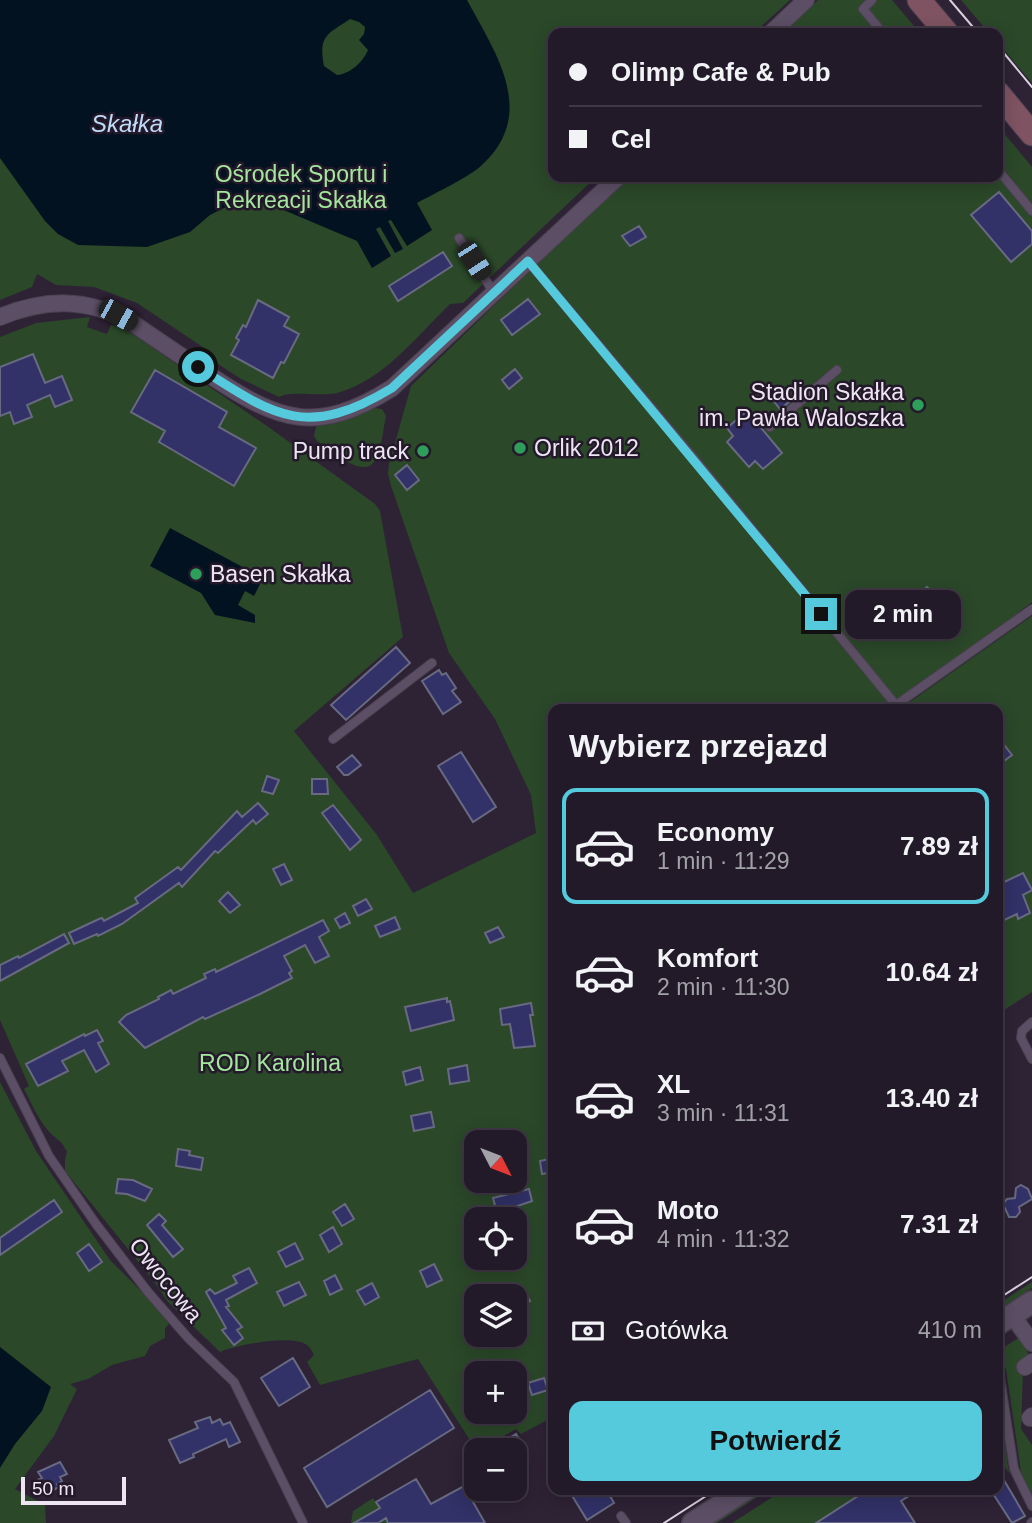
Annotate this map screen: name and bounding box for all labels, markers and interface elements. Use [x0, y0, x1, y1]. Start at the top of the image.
text: Olimp Cafe & Pub [611, 57, 831, 87]
water label: Skałka [91, 110, 163, 137]
text: Cel [611, 124, 651, 154]
park label: Ośrodek Sportu i Rekreacji Skałka [215, 161, 387, 213]
car [454, 238, 495, 284]
car [95, 296, 142, 334]
route start [182, 351, 214, 383]
place label: Stadion Skałka im. Pawła Waloszka [699, 379, 904, 431]
marker: Stadion Skałka im. Pawła Waloszka [910, 397, 926, 413]
place label: Orlik 2012 [534, 435, 639, 461]
place label: Pump track [293, 438, 409, 464]
marker: Orlik 2012 [512, 440, 528, 456]
marker: Pump track [415, 443, 431, 459]
place label: Basen Skałka [210, 561, 351, 587]
marker: Basen Skałka [188, 566, 204, 582]
callout: 2 min [846, 590, 961, 638]
route end [805, 598, 837, 630]
text: 2 min [873, 601, 933, 627]
text: Wybierz przejazd [569, 728, 828, 764]
icon: car [573, 815, 636, 878]
text: Economy [657, 817, 774, 847]
text: 7.89 zł [900, 831, 978, 861]
text: 1 min · 11:29 [657, 848, 790, 874]
icon: car [573, 941, 636, 1004]
text: Komfort [657, 943, 758, 973]
text: 10.64 zł [885, 957, 978, 987]
text: 2 min · 11:30 [657, 974, 790, 1000]
park label: ROD Karolina [199, 1050, 341, 1076]
icon: car [573, 1067, 636, 1130]
text: XL [657, 1069, 690, 1099]
text: 13.40 zł [885, 1083, 978, 1113]
text: 3 min · 11:31 [657, 1100, 790, 1126]
north arrow [464, 1130, 527, 1194]
map controls [464, 1130, 527, 1501]
icon: car [573, 1193, 636, 1256]
text: Moto [657, 1195, 719, 1225]
button: locate [464, 1207, 527, 1270]
text: 7.31 zł [900, 1209, 978, 1239]
text: 4 min · 11:32 [657, 1226, 790, 1252]
street label: Owocowa [124, 1233, 208, 1328]
button: layers [464, 1284, 527, 1347]
icon: cash [569, 1312, 607, 1350]
text: Gotówka [625, 1315, 728, 1345]
text: 410 m [918, 1317, 982, 1343]
button: + [464, 1361, 527, 1424]
button: Potwierdź [569, 1401, 982, 1481]
button: − [464, 1438, 527, 1501]
scale bar [21, 1474, 126, 1506]
text: 50 m [32, 1478, 74, 1499]

